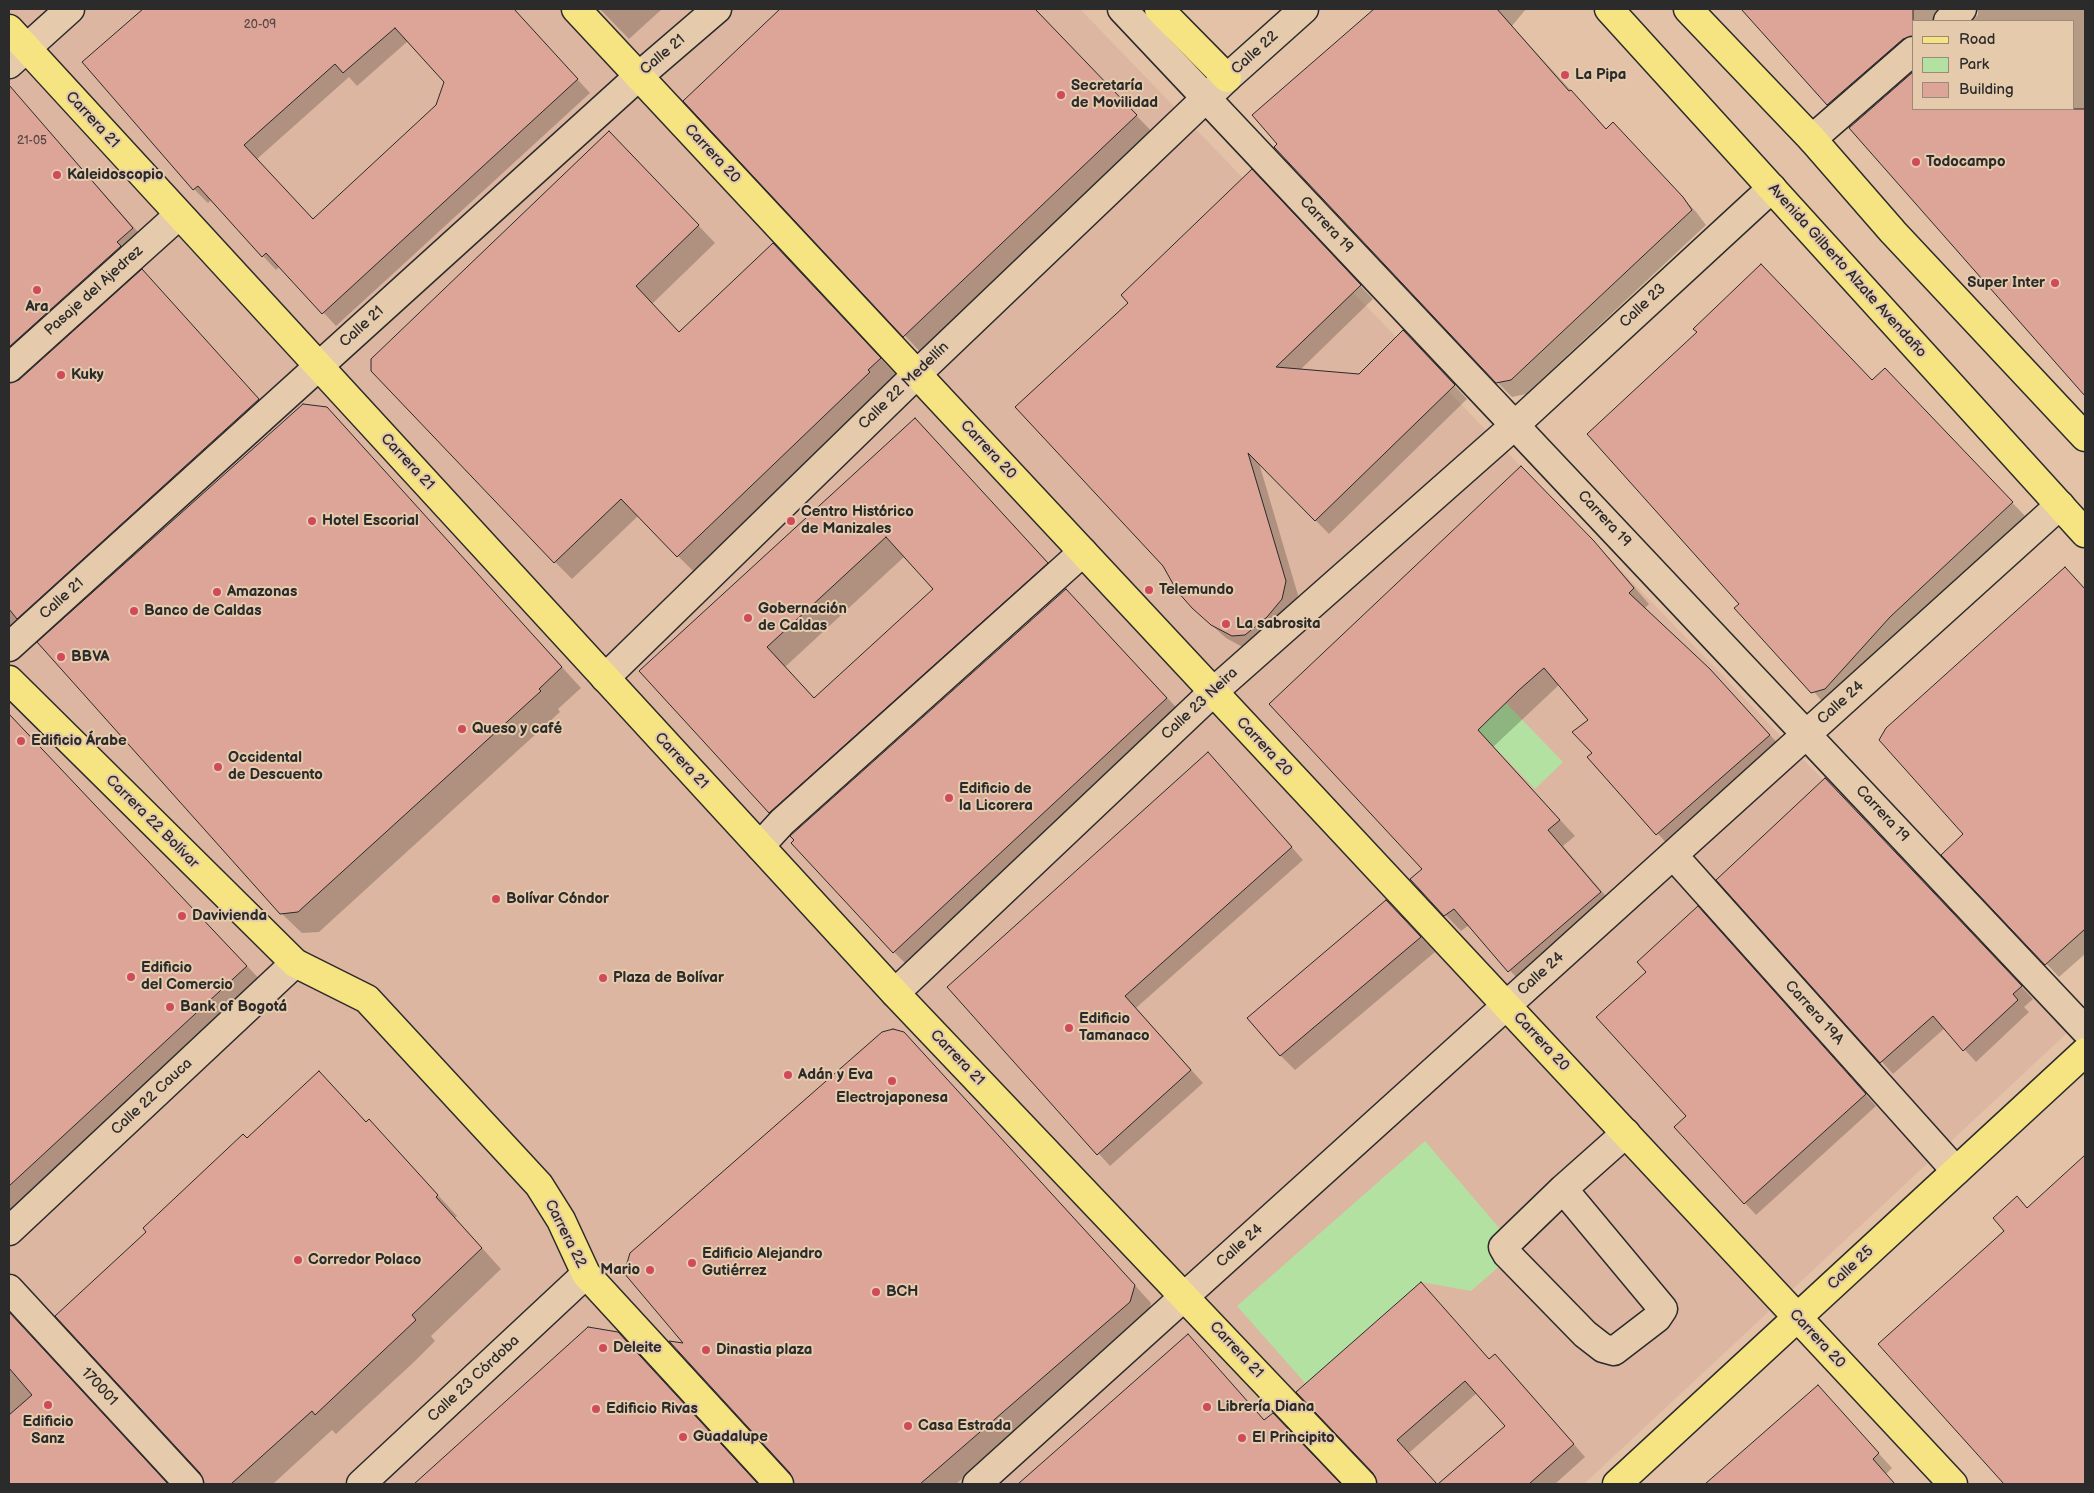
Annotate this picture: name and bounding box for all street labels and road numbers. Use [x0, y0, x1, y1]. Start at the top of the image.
street label: Calle 22 [1228, 27, 1282, 79]
street label: Calle 21 [637, 31, 689, 79]
street label: Carrera 21 [61, 88, 123, 152]
street label: Carrera 20 [680, 121, 744, 187]
street label: Avenida Gilberto Alzate Avendaño [1764, 180, 1930, 362]
street label: Carrera 19 [1295, 193, 1357, 257]
street label: Pasaje del Ajedrez [41, 242, 147, 340]
street label: Calle 23 [1616, 280, 1670, 332]
street label: Calle 21 [336, 303, 388, 351]
street label: Calle 22 Medellín [855, 338, 953, 434]
street label: Carrera 20 [956, 417, 1020, 483]
street label: Carrera 21 [376, 430, 438, 494]
street label: Carrera 19 [1573, 487, 1635, 551]
street label: Calle 21 [36, 575, 88, 623]
street label: Calle 23 Neira [1158, 664, 1242, 744]
street label: Calle 24 [1814, 677, 1868, 729]
street label: Carrera 20 [1232, 714, 1296, 780]
street label: Carrera 21 [650, 729, 712, 793]
street label: Carrera 22 Bolívar [102, 772, 202, 872]
street label: Carrera 19 [1851, 782, 1913, 846]
street label: Calle 24 [1514, 948, 1568, 1000]
street label: Carrera 19A [1781, 977, 1847, 1049]
street label: Carrera 20 [1509, 1009, 1573, 1075]
street label: Carrera 21 [926, 1026, 988, 1090]
street label: Calle 22 Cauca [108, 1055, 196, 1139]
street label: Carrera 22 [540, 1197, 590, 1271]
street label: Calle 24 [1213, 1220, 1267, 1272]
street label: Calle 25 [1824, 1242, 1878, 1294]
street label: Carrera 20 [1785, 1306, 1849, 1372]
street label: Carrera 21 [1205, 1318, 1267, 1382]
street label: Calle 23 Córdoba [424, 1332, 524, 1426]
street label: 170001 [77, 1364, 121, 1410]

